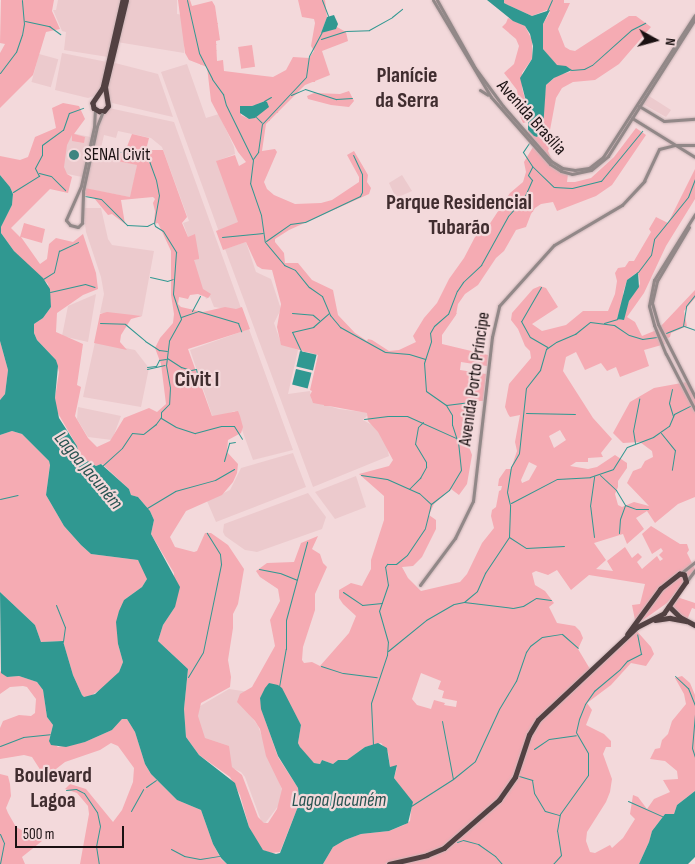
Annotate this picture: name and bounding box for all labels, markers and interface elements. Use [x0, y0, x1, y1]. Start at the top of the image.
north arrow [630, 15, 680, 65]
text: N [661, 37, 679, 47]
district label: Planície da Serra [375, 62, 439, 114]
street label: Avenida Brasília [492, 76, 570, 160]
place label: SENAI Civit [84, 144, 150, 166]
marker: SENAI Civit [68, 149, 80, 161]
district label: Parque Residencial Tubarão [386, 189, 532, 240]
street label: Avenida Porto Príncipe [455, 311, 495, 447]
district label: Civit I [175, 367, 219, 393]
water label: Lagoa Jacuném [49, 427, 127, 515]
district label: Boulevard Lagoa [14, 762, 92, 814]
water label: Lagoa Jacuném [292, 790, 386, 812]
scale bar [18, 816, 126, 848]
text: 500 m [23, 825, 54, 844]

